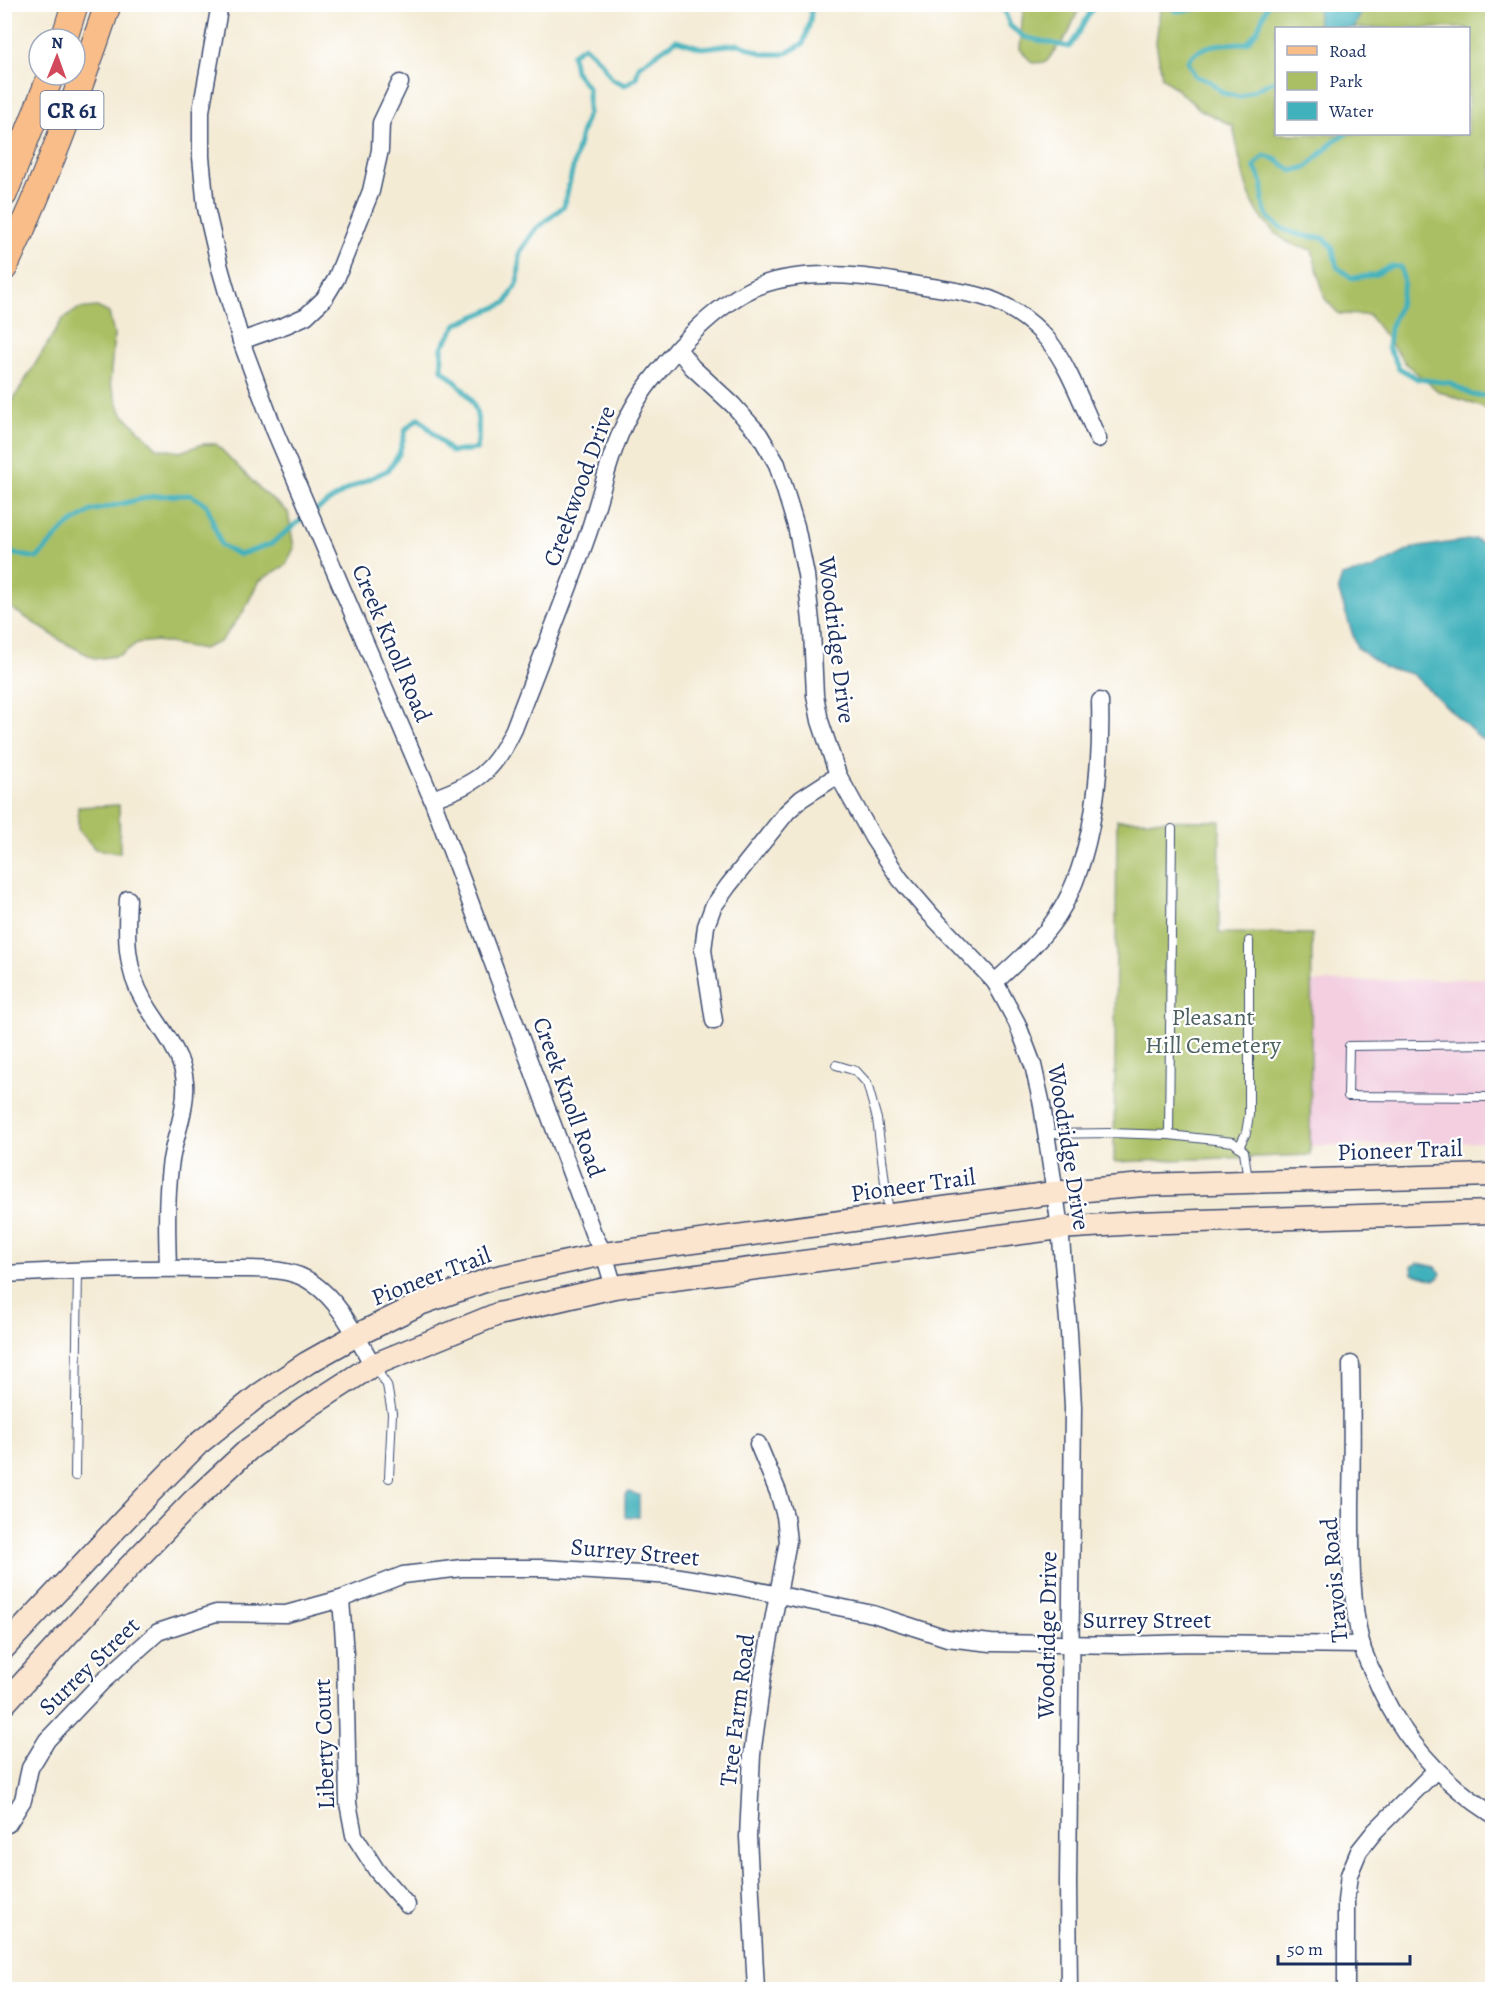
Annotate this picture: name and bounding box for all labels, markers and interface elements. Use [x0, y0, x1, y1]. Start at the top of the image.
north arrow [27, 27, 87, 87]
legend [1275, 27, 1470, 135]
text: N [51, 32, 64, 54]
text: Road [1329, 39, 1367, 63]
text: Park [1329, 69, 1363, 93]
road number: CR 61 [40, 91, 104, 129]
text: Water [1328, 99, 1374, 123]
street label: Creekwood Drive [535, 401, 623, 571]
street label: Woodridge Drive [811, 554, 863, 725]
street label: Creek Knoll Road [344, 559, 440, 727]
park label: Pleasant Hill Cemetery [1145, 1001, 1281, 1061]
street label: Creek Knoll Road [525, 1012, 613, 1182]
street label: Woodridge Drive [1040, 1061, 1098, 1232]
street label: Pioneer Trail [1337, 1132, 1463, 1168]
street label: Pioneer Trail [849, 1160, 977, 1210]
street label: Pioneer Trail [367, 1239, 495, 1313]
street label: Travois Road [1313, 1516, 1355, 1644]
street label: Surrey Street [569, 1530, 701, 1574]
street label: Woodridge Drive [1030, 1551, 1064, 1720]
street label: Surrey Street [1082, 1604, 1212, 1636]
street label: Surrey Street [31, 1610, 147, 1722]
street label: Tree Farm Road [712, 1632, 762, 1788]
street label: Liberty Court [306, 1678, 342, 1810]
scale bar [1278, 1928, 1410, 1966]
text: 50 m [1287, 1937, 1323, 1961]

